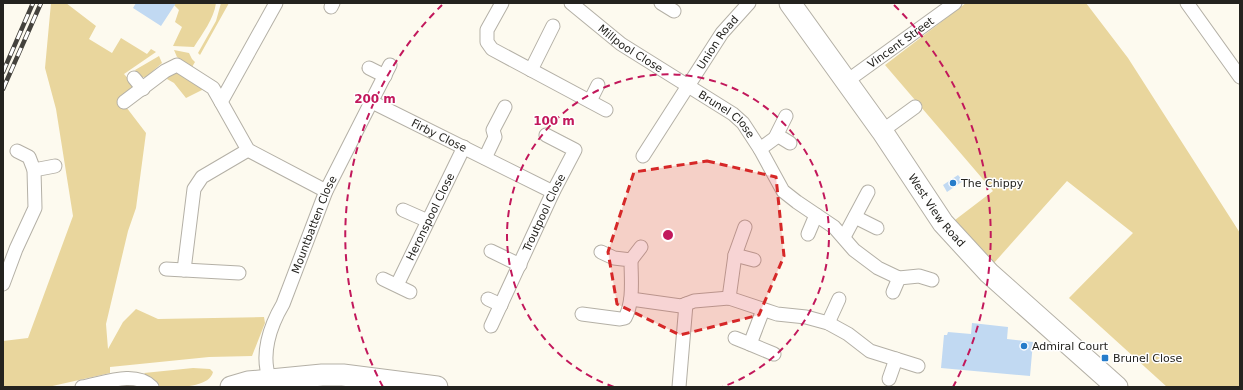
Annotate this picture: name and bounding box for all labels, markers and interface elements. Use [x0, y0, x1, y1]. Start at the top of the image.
street label: Union Road [694, 13, 741, 72]
street label: Vincent Street [865, 14, 937, 71]
street label: Millpool Close [596, 22, 665, 75]
street label: Brunel Close [696, 88, 758, 141]
text: 200 m [354, 92, 396, 106]
text: 100 m [533, 114, 575, 128]
street label: Firby Close [409, 116, 469, 155]
street label: Heronspool Close [403, 171, 457, 263]
street label: Troutpool Close [519, 171, 568, 255]
street label: West View Road [906, 171, 968, 249]
street label: Mountbatten Close [289, 173, 339, 275]
place label: The Chippy [960, 177, 1024, 190]
marker: The Chippy [948, 178, 958, 188]
centre of rings [661, 228, 675, 242]
place label: Admiral Court [1032, 340, 1109, 353]
marker: Admiral Court [1019, 341, 1029, 351]
place label: Brunel Close [1113, 352, 1183, 365]
marker: Brunel Close [1100, 353, 1110, 363]

